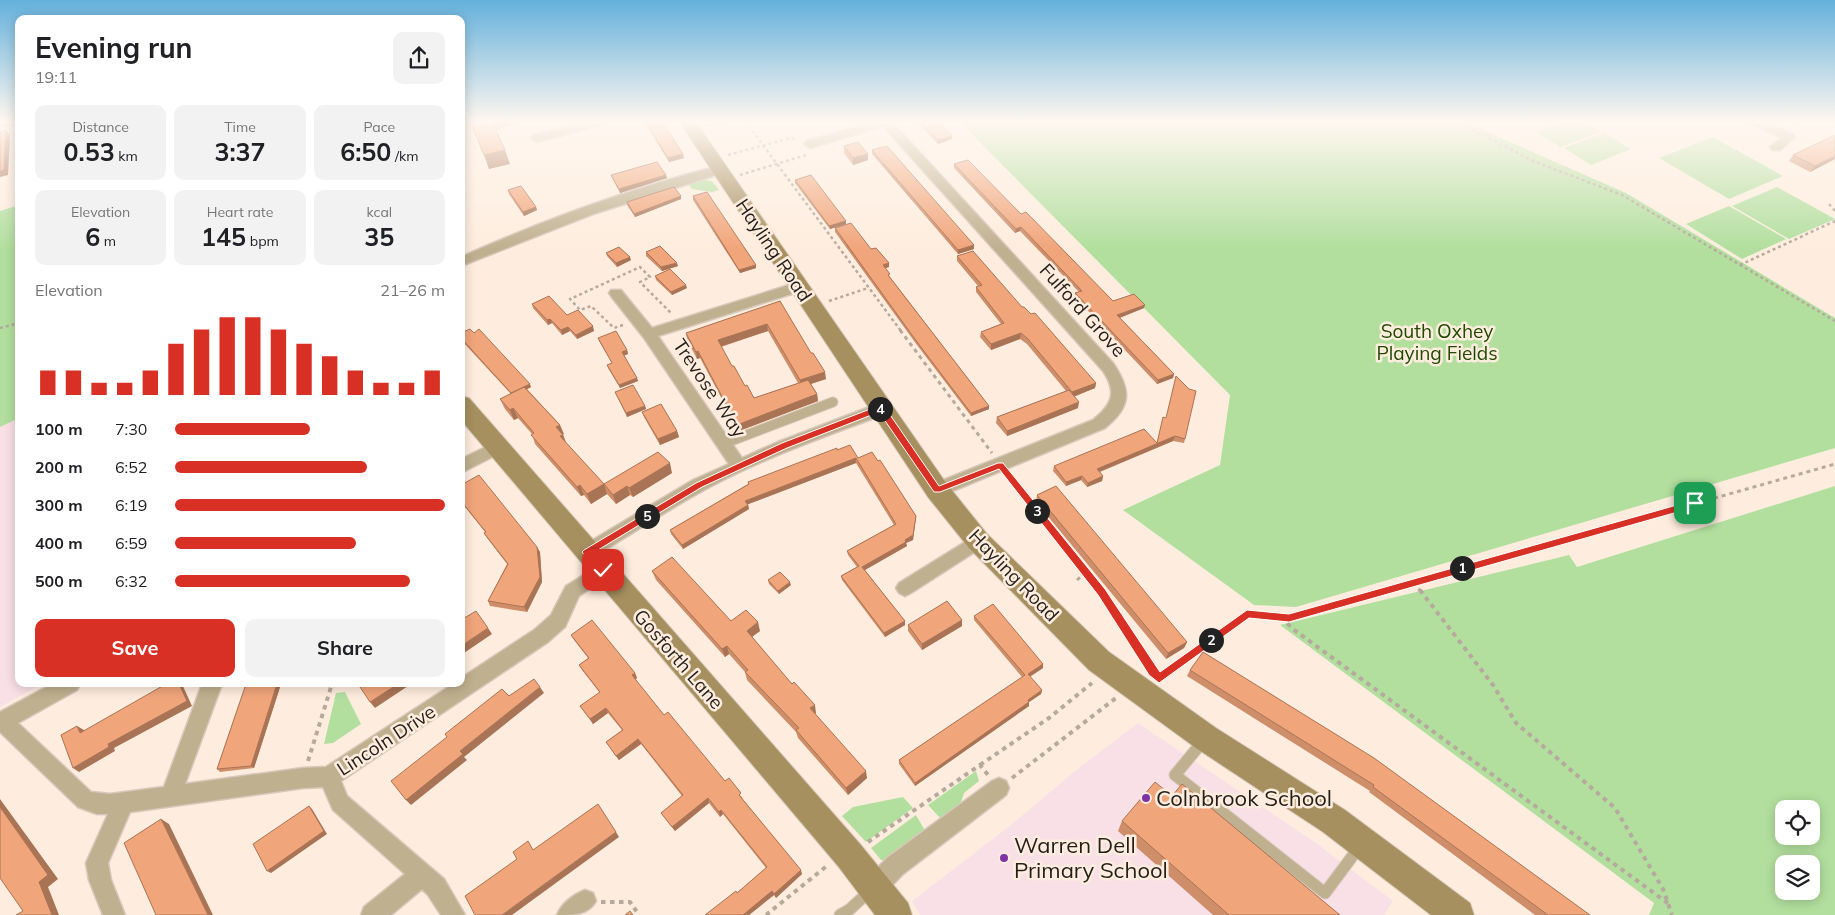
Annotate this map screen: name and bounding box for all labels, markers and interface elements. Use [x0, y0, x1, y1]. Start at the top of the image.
text: Evening run [35, 30, 192, 65]
button: share [393, 32, 445, 84]
text: 19:11 [35, 67, 77, 87]
text: Distance [72, 118, 129, 136]
text: Time [224, 118, 256, 136]
text: Pace [364, 118, 395, 136]
text: 0.53 [63, 136, 115, 167]
text: 3:37 [214, 136, 266, 167]
text: 6:50 [340, 136, 391, 167]
text: km [115, 147, 138, 165]
text: /km [391, 147, 418, 165]
street label: Hayling Road [731, 194, 817, 306]
text: Elevation [71, 203, 130, 221]
text: Heart rate [207, 203, 273, 221]
text: kcal [367, 203, 392, 221]
text: 6 [85, 221, 100, 252]
text: 145 [201, 221, 246, 252]
text: 35 [364, 221, 394, 252]
text: m [100, 232, 116, 250]
text: bpm [246, 232, 279, 250]
street label: Fulford Grove [1035, 258, 1131, 362]
text: Elevation [35, 280, 103, 300]
text: 21–26 m [380, 280, 445, 300]
park label: South Oxhey Playing Fields [1376, 319, 1498, 365]
street label: Trevose Way [668, 334, 752, 442]
pin: 4 [868, 396, 892, 422]
text: 4 [876, 400, 885, 418]
text: 100 m [35, 419, 83, 439]
text: 7:30 [115, 419, 147, 439]
text: 200 m [35, 457, 83, 477]
text: 6:52 [115, 457, 147, 477]
pin [1674, 482, 1716, 524]
icon: arrive [1681, 489, 1709, 517]
text: 300 m [35, 495, 83, 515]
text: 6:19 [115, 495, 147, 515]
pin: 3 [1024, 498, 1050, 524]
text: 3 [1033, 502, 1042, 520]
pin: 5 [634, 504, 660, 528]
text: 5 [643, 507, 652, 525]
street label: Hayling Road [964, 524, 1064, 626]
text: 400 m [35, 533, 83, 553]
text: 6:59 [115, 533, 147, 553]
pin [582, 549, 624, 591]
icon: check [589, 556, 617, 584]
pin: 1 [1450, 556, 1474, 580]
text: 1 [1458, 559, 1467, 577]
text: 500 m [35, 571, 83, 591]
text: 6:32 [115, 571, 147, 591]
street label: Gosforth Lane [629, 604, 729, 714]
button: Save [35, 619, 235, 677]
button: Share [245, 619, 445, 677]
pin: 2 [1198, 628, 1224, 652]
text: 2 [1207, 631, 1216, 649]
street label: Lincoln Drive [332, 699, 440, 781]
place label: Colnbrook School [1156, 784, 1332, 812]
marker: Colnbrook School [1140, 792, 1152, 804]
map controls [1775, 800, 1820, 900]
button: locate [1775, 800, 1820, 845]
place label: Warren Dell Primary School [1014, 831, 1168, 884]
marker: Warren Dell Primary School [998, 852, 1010, 864]
button: layers [1775, 855, 1820, 900]

